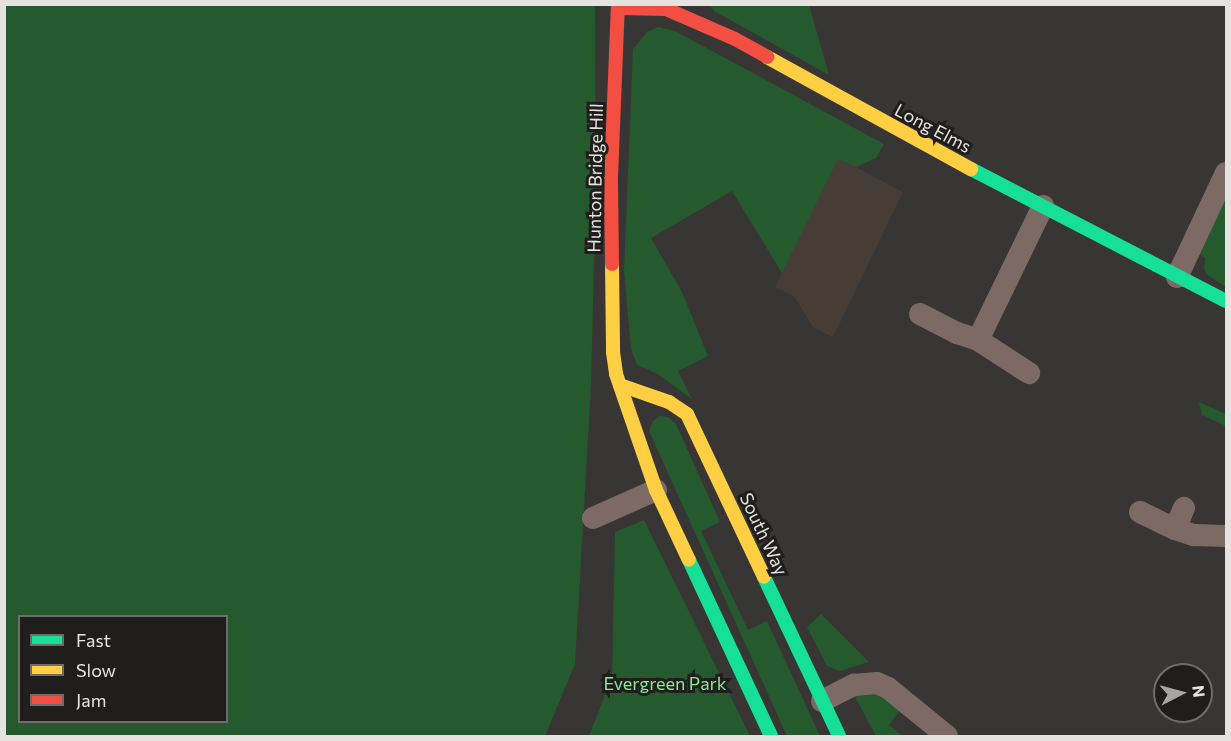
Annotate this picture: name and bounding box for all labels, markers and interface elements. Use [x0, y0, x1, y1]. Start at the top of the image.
street label: Long Elms [891, 99, 975, 157]
street label: Hunton Bridge Hill [583, 103, 607, 253]
street label: South Way [736, 489, 792, 579]
legend [18, 615, 228, 723]
text: Fast [76, 629, 111, 651]
text: Slow [76, 659, 116, 681]
north arrow [1153, 663, 1213, 723]
park label: Evergreen Park [603, 672, 727, 694]
text: N [1189, 684, 1209, 698]
text: Jam [76, 689, 106, 711]

